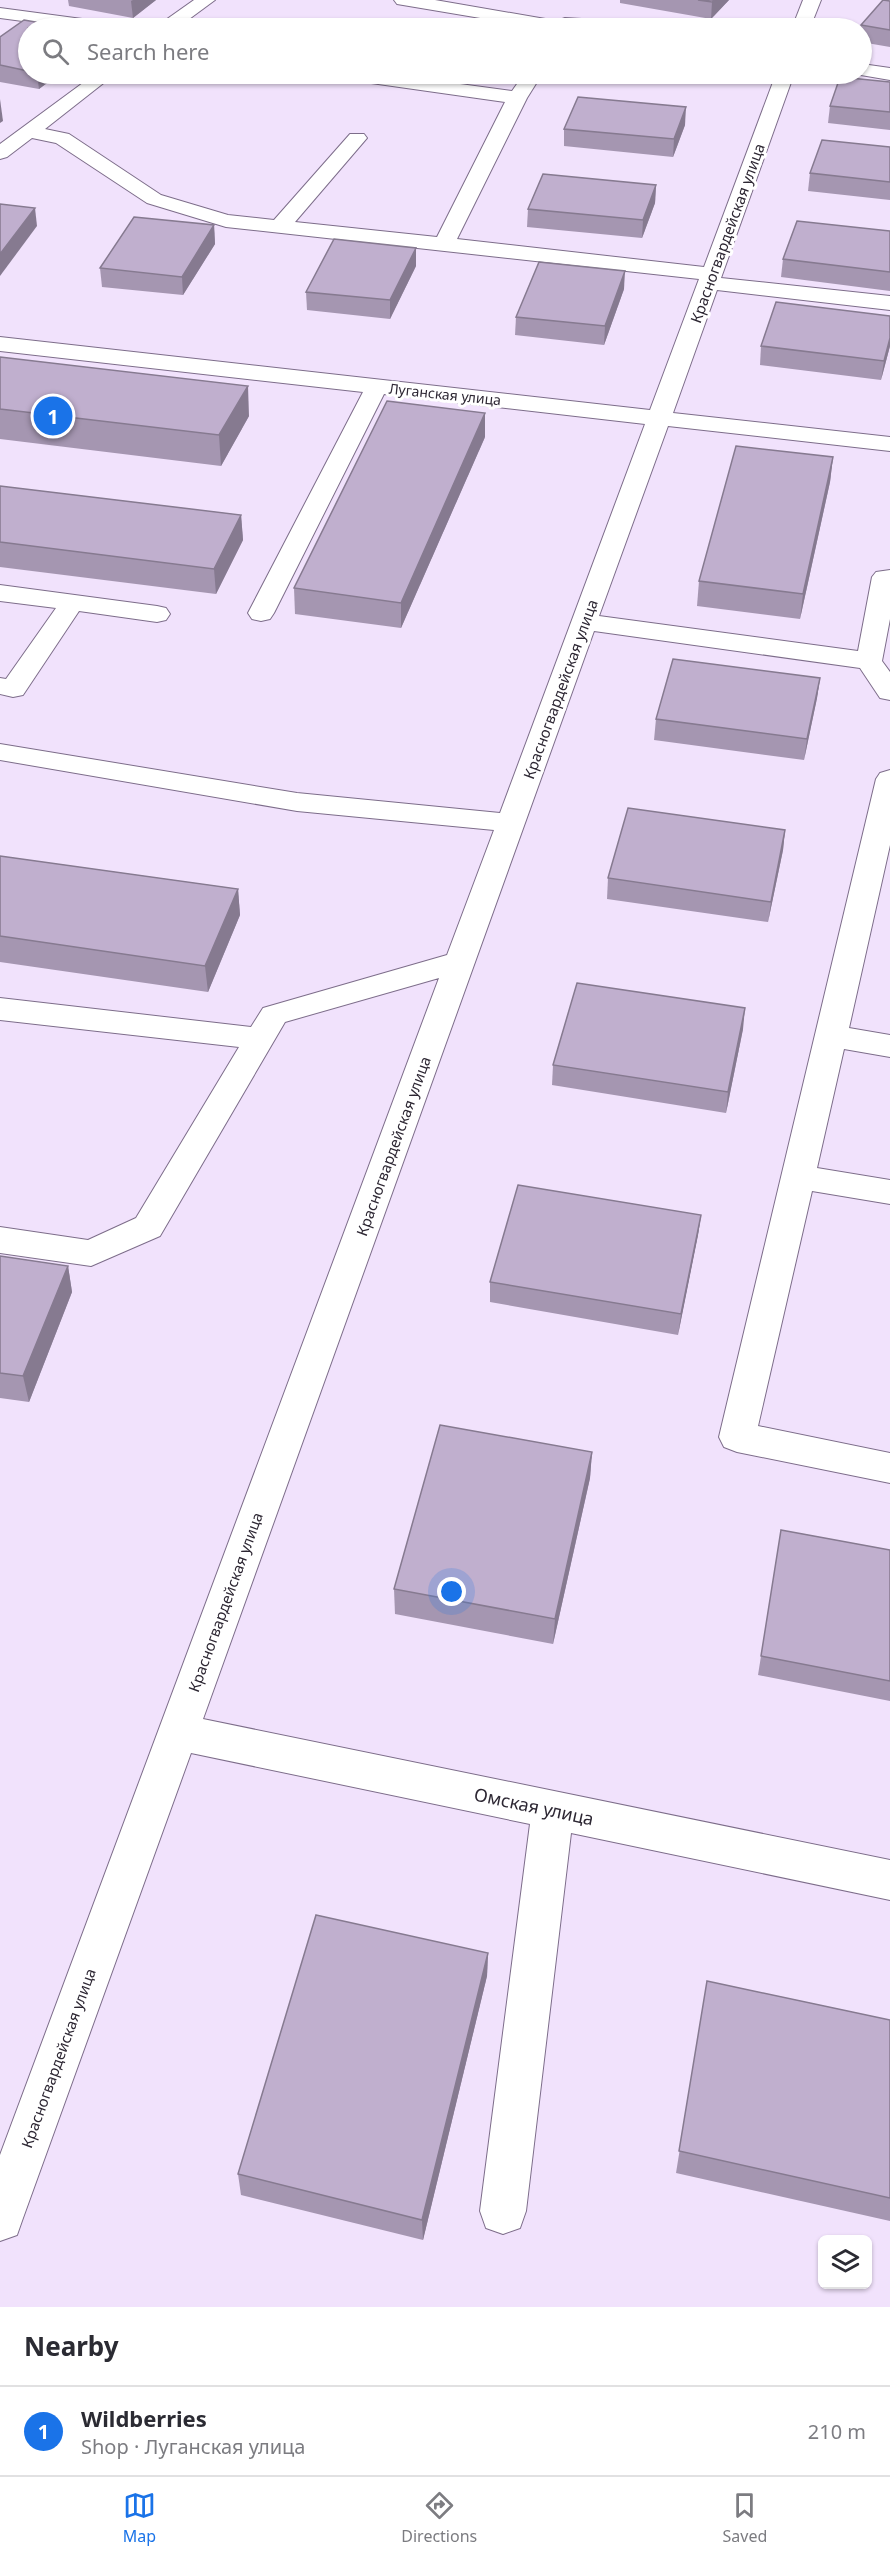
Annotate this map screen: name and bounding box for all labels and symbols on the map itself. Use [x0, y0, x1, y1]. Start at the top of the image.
street label: Красногвардейская улица [685, 140, 769, 326]
street label: Луганская улица [388, 379, 502, 409]
pin: 1 [34, 394, 72, 438]
street label: Красногвардейская улица [518, 596, 602, 782]
street label: Красногвардейская улица [351, 1053, 435, 1239]
street label: Красногвардейская улица [183, 1509, 267, 1695]
your location [437, 1577, 466, 1606]
street label: Омская улица [472, 1782, 596, 1830]
street label: Красногвардейская улица [16, 1965, 100, 2151]

